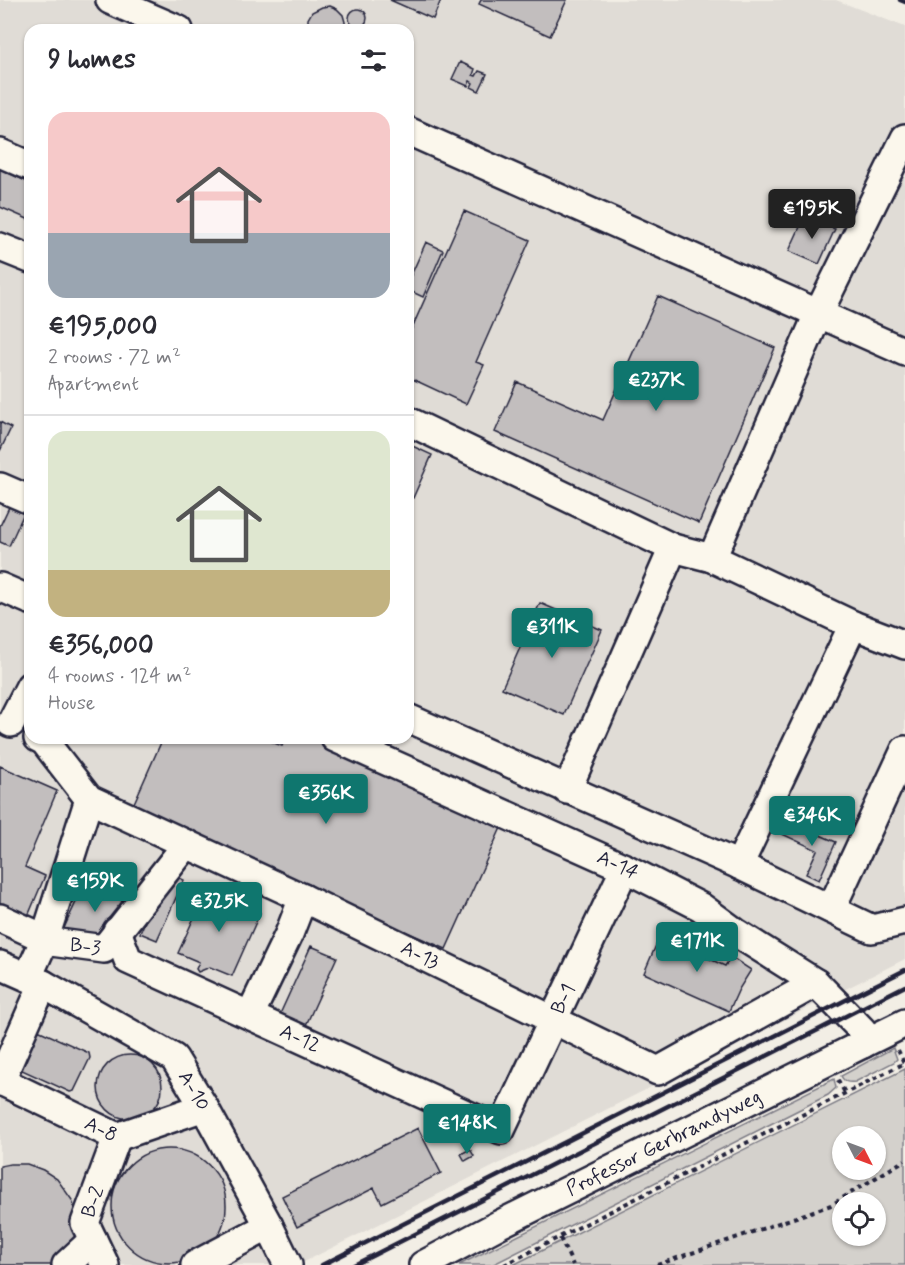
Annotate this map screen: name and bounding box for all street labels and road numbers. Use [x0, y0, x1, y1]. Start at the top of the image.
street label: A-14 [593, 844, 643, 886]
street label: B-3 [68, 931, 102, 962]
street label: A-13 [396, 934, 444, 976]
street label: B-1 [544, 979, 582, 1018]
street label: A-12 [275, 1017, 324, 1059]
street label: A-10 [172, 1066, 217, 1116]
street label: Professor Gerbrandyweg [562, 1083, 766, 1203]
street label: A-8 [80, 1110, 122, 1149]
street label: B-2 [75, 1182, 111, 1221]

